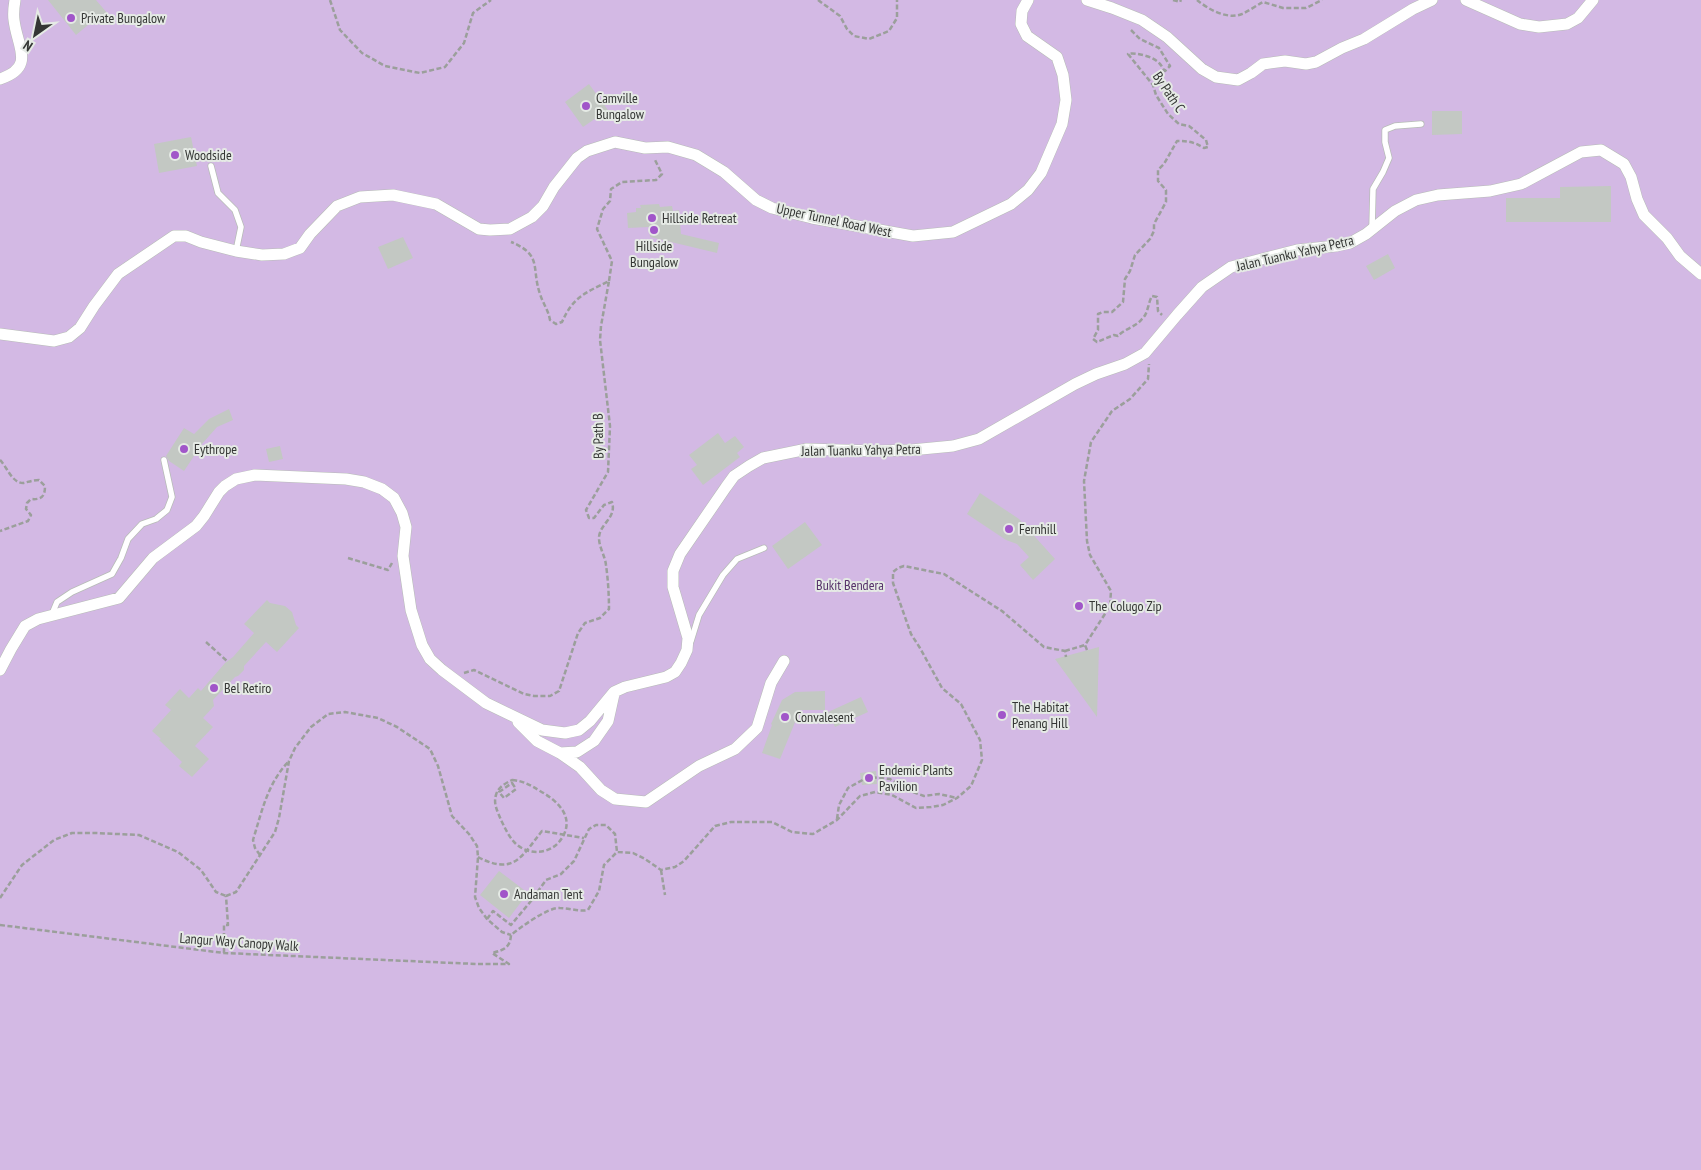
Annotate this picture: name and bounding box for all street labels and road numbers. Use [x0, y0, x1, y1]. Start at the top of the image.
street label: By Path C [1149, 68, 1189, 116]
street label: Upper Tunnel Road West [775, 199, 893, 241]
street label: Jalan Tuanku Yahya Petra [1234, 231, 1355, 275]
street label: By Path B [589, 413, 607, 459]
street label: Jalan Tuanku Yahya Petra [800, 440, 921, 460]
street label: Langur Way Canopy Walk [179, 929, 300, 955]

